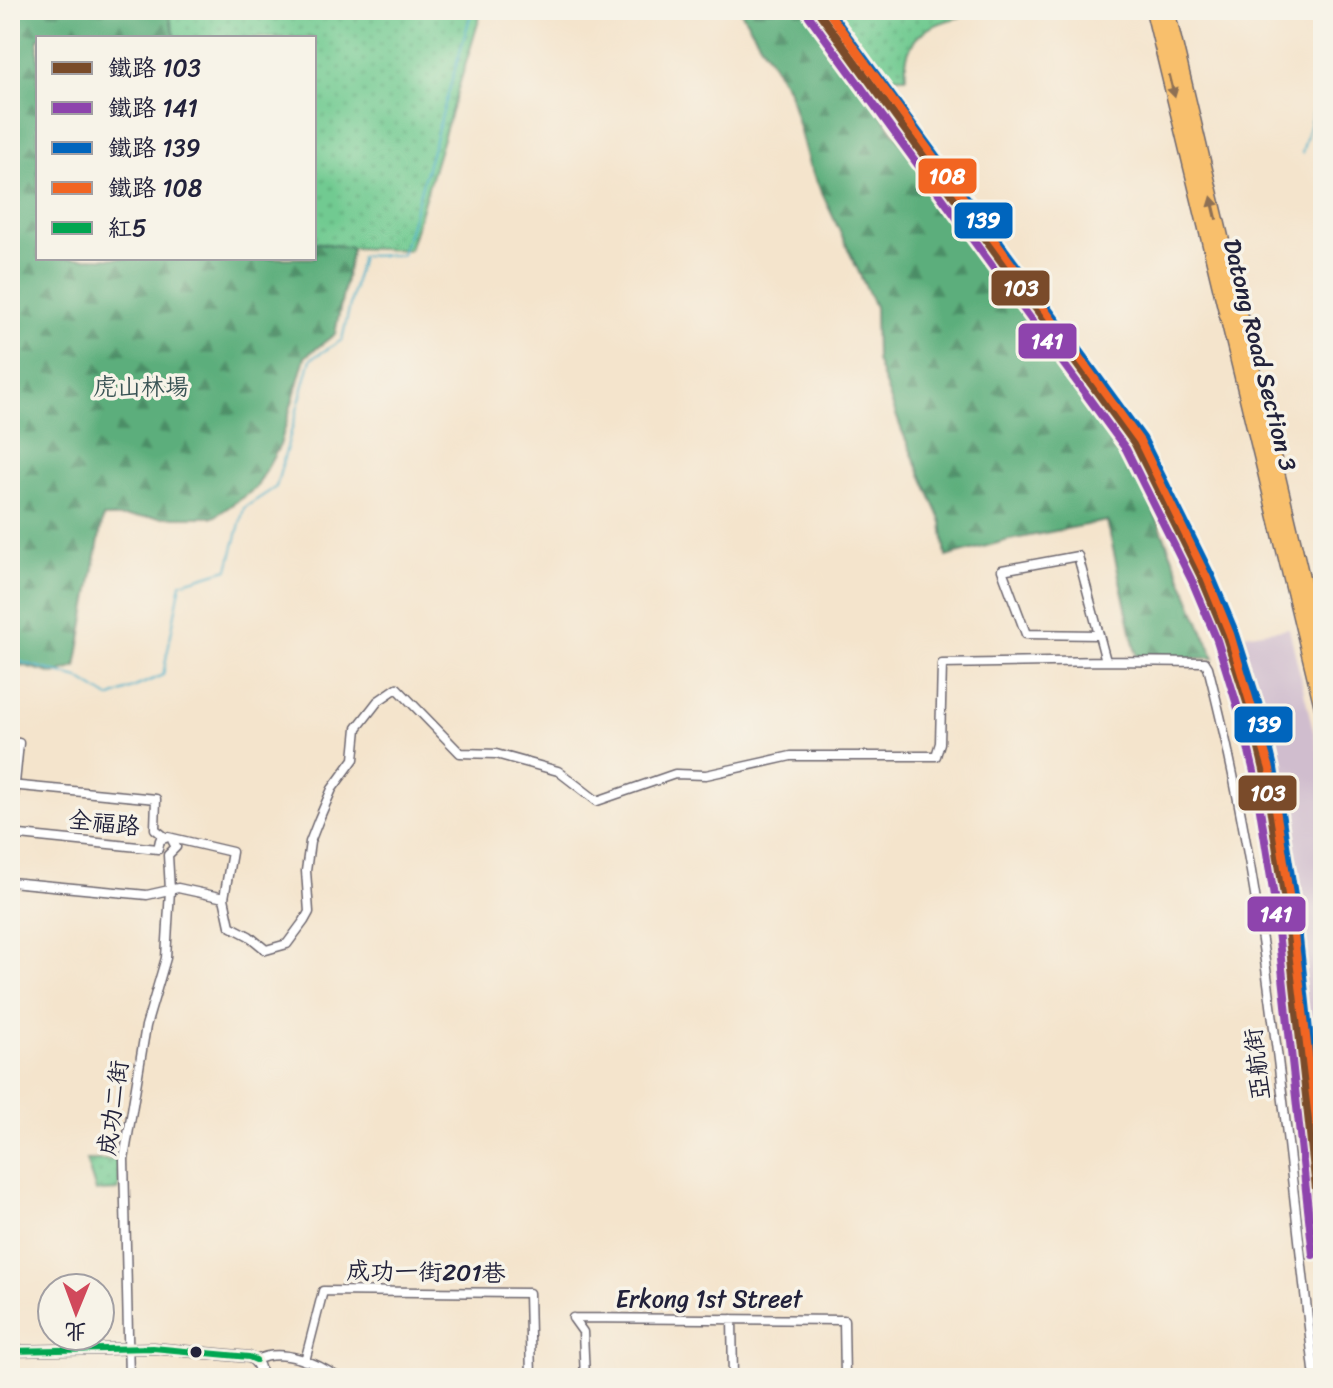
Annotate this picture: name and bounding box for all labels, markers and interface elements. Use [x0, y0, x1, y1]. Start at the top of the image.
legend [36, 36, 316, 260]
text: 鐵路 103 [108, 47, 201, 89]
one-way arrow [1166, 73, 1178, 98]
text: 鐵路 141 [108, 87, 198, 129]
text: 鐵路 139 [108, 127, 200, 169]
line badge: 108 [917, 157, 978, 195]
text: 108 [929, 157, 966, 196]
text: 鐵路 108 [108, 167, 202, 209]
one-way arrow [1208, 196, 1220, 221]
line badge: 139 [953, 201, 1014, 240]
text: 139 [965, 201, 1001, 240]
text: 紅5 [108, 207, 147, 249]
street label: Datong Road Section 3 [1211, 234, 1309, 476]
line badge: 103 [990, 269, 1051, 307]
text: 103 [1003, 269, 1039, 308]
line badge: 141 [1017, 322, 1078, 360]
text: 141 [1031, 322, 1064, 361]
park label: 虎山林場 [93, 366, 189, 408]
line badge: 139 [1233, 705, 1294, 744]
text: 139 [1246, 705, 1282, 744]
line badge: 103 [1237, 774, 1298, 812]
text: 103 [1250, 774, 1286, 813]
street label: 全福路 [66, 798, 142, 848]
line badge: 141 [1246, 895, 1307, 933]
text: 141 [1260, 895, 1293, 934]
street label: 亞航街 [1232, 1026, 1282, 1102]
street label: 成功二街 [86, 1058, 140, 1158]
street label: 成功一街201巷 [346, 1250, 506, 1294]
north arrow [36, 1272, 116, 1352]
street label: Erkong 1st Street [616, 1278, 804, 1320]
text: 北 [64, 1312, 87, 1351]
unlabelled marker [188, 1344, 204, 1360]

